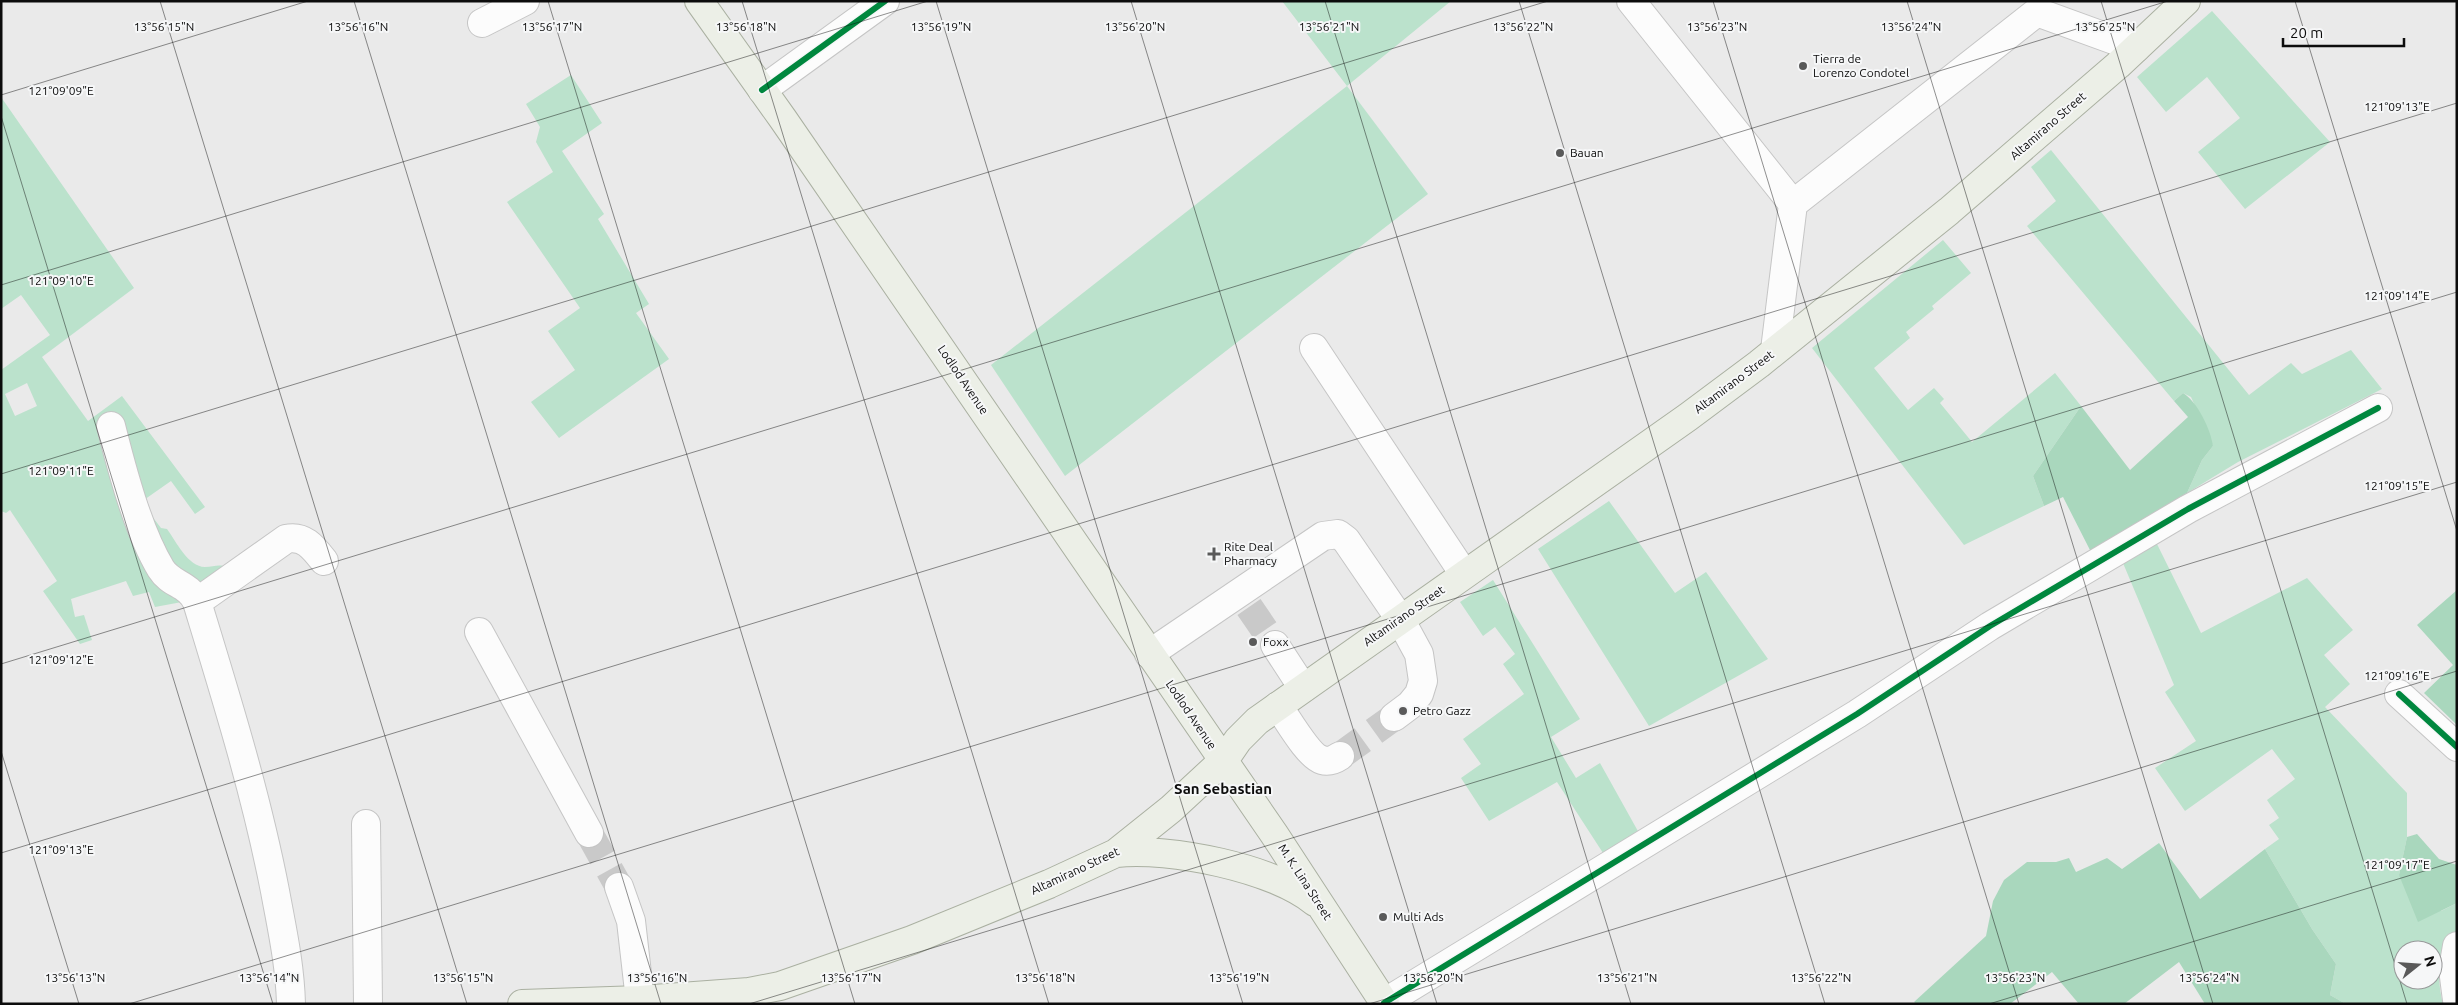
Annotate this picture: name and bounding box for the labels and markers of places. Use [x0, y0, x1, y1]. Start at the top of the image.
place label: Tierra de Lorenzo Condotel [1813, 52, 1909, 79]
marker: Tierra de Lorenzo Condotel [1797, 60, 1809, 72]
place label: Bauan [1570, 146, 1604, 159]
marker: Bauan [1554, 147, 1566, 159]
place label: Rite Deal Pharmacy [1224, 540, 1277, 567]
marker: Rite Deal Pharmacy [1208, 548, 1220, 560]
place label: Foxx [1263, 635, 1289, 648]
marker: Foxx [1247, 636, 1259, 648]
place label: Petro Gazz [1413, 704, 1471, 717]
marker: Petro Gazz [1397, 705, 1409, 717]
place label: Multi Ads [1393, 910, 1444, 923]
marker: Multi Ads [1377, 911, 1389, 923]

